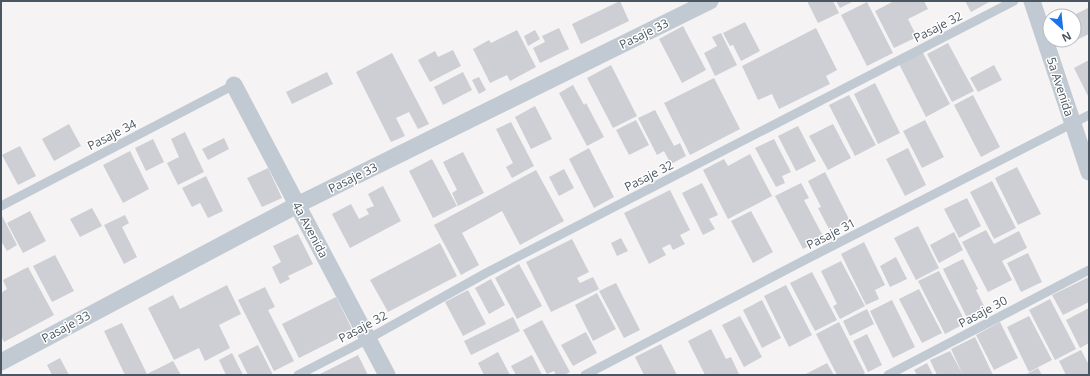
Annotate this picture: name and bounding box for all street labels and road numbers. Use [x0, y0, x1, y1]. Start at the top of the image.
street label: Pasaje 32 [910, 7, 965, 46]
street label: Pasaje 33 [616, 14, 671, 53]
street label: 5a Avenida [1043, 55, 1078, 119]
street label: Pasaje 34 [84, 115, 139, 154]
street label: Pasaje 32 [621, 156, 676, 195]
street label: Pasaje 33 [325, 158, 380, 197]
street label: 4a Avenida [289, 199, 332, 261]
street label: Pasaje 31 [803, 214, 858, 253]
street label: Pasaje 30 [955, 292, 1010, 331]
street label: Pasaje 33 [38, 307, 93, 346]
street label: Pasaje 32 [335, 307, 390, 346]

